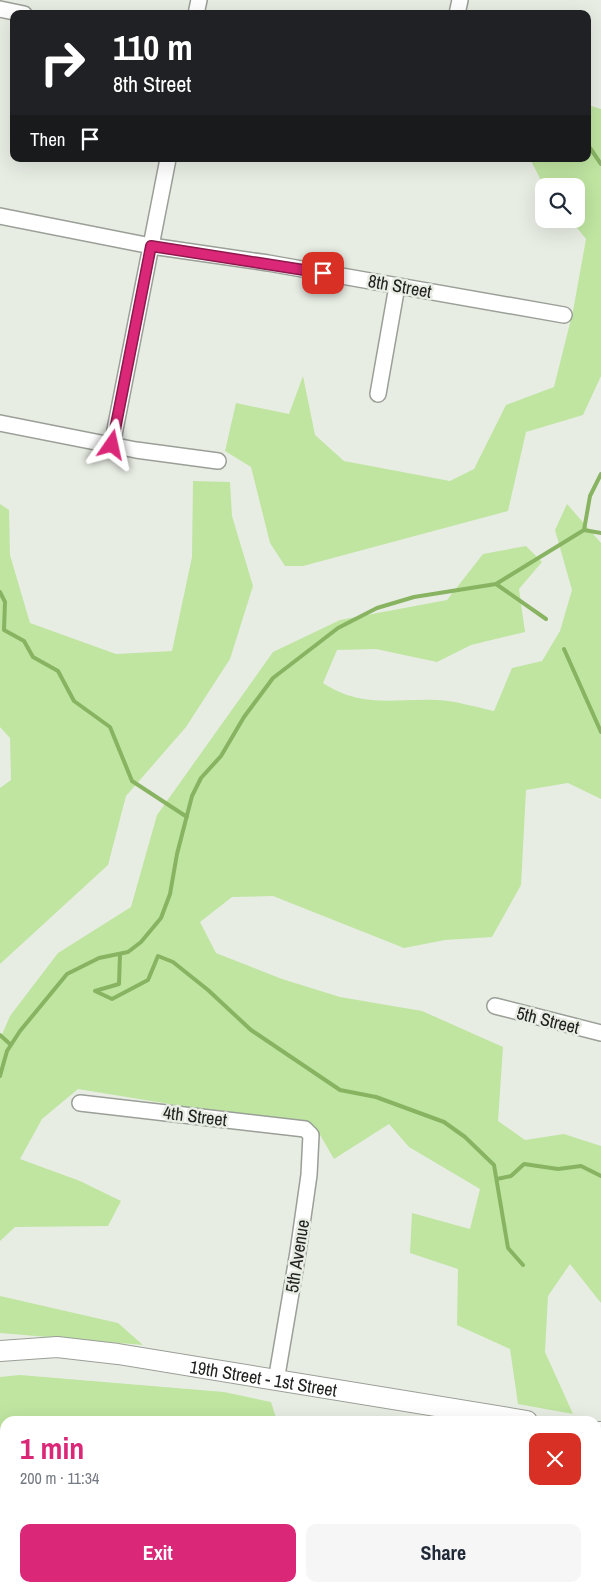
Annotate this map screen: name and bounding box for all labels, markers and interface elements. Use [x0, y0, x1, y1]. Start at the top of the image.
text: 110 m [113, 24, 193, 71]
icon: right [30, 30, 95, 95]
text: 8th Street [113, 69, 191, 99]
icon: arrive [76, 125, 104, 153]
text: Then [30, 126, 66, 152]
map controls [535, 178, 585, 228]
button: search [535, 178, 585, 228]
pin [302, 252, 344, 294]
icon: arrive [309, 259, 337, 287]
street label: 8th Street [366, 268, 434, 304]
position arrow [85, 418, 137, 470]
street label: 5th Street [514, 1000, 582, 1040]
street label: 4th Street [162, 1100, 228, 1132]
street label: 5th Avenue [279, 1218, 315, 1294]
street label: 19th Street - 1st Street [188, 1353, 339, 1402]
text: 1 min [20, 1428, 84, 1468]
button: close [529, 1433, 581, 1485]
text: 200 m · 11:34 [20, 1467, 99, 1489]
button: Exit [20, 1524, 296, 1582]
button: Share [306, 1524, 581, 1582]

